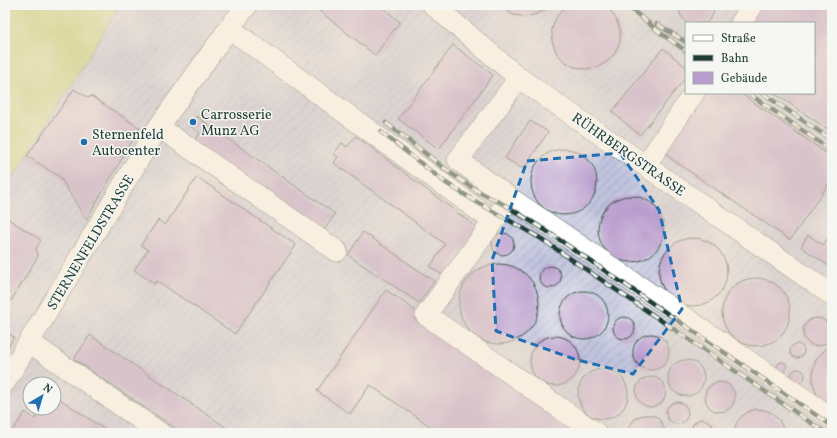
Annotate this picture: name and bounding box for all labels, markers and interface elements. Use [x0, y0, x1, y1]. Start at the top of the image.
legend [685, 22, 815, 94]
text: Straße [721, 31, 756, 47]
text: Bahn [721, 51, 749, 67]
text: Gebäude [721, 71, 768, 87]
place label: Carrosserie Munz AG [201, 106, 272, 141]
street label: RÜHRBERGSTRASSE [568, 109, 689, 202]
marker: Carrosserie Munz AG [188, 117, 198, 127]
place label: Sternenfeld Autocenter [92, 126, 164, 161]
marker: Sternenfeld Autocenter [79, 137, 89, 147]
street label: STERNENFELDSTRASSE [43, 172, 139, 314]
north arrow [22, 376, 62, 416]
text: N [39, 381, 55, 398]

